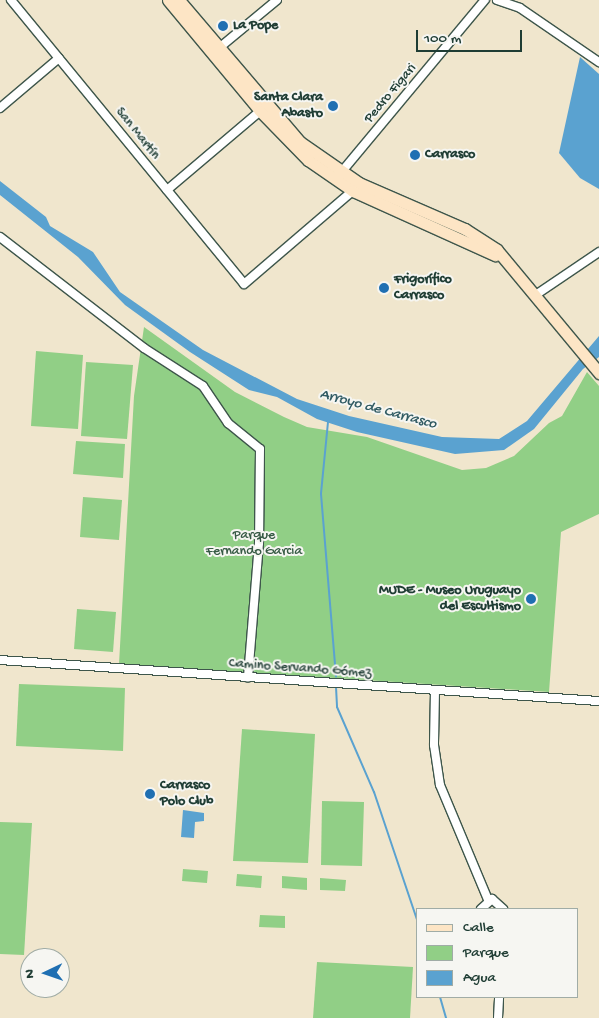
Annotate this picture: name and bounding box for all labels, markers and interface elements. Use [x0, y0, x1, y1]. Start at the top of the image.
place label: La Pope [233, 18, 278, 34]
marker: La Pope [217, 20, 229, 32]
scale bar [419, 20, 525, 52]
text: 100 m [424, 30, 461, 48]
street label: Pedro Figari [361, 61, 421, 127]
place label: Santa Clara Abasto [254, 90, 323, 122]
marker: Santa Clara Abasto [327, 100, 339, 112]
street label: San Martín [111, 105, 163, 163]
place label: Carrasco [425, 147, 475, 163]
marker: Carrasco [409, 149, 421, 161]
place label: Frigorífico Carrasco [394, 272, 452, 304]
marker: Frigorífico Carrasco [378, 282, 390, 294]
water label: Arroyo de Carrasco [318, 386, 438, 434]
park label: Parque Fernando Garcia [206, 528, 302, 560]
place label: MUDE - Museo Uruguayo del Escultismo [379, 583, 521, 616]
marker: MUDE - Museo Uruguayo del Escultismo [525, 593, 537, 605]
street label: Camino Servando Gómez [228, 656, 372, 682]
place label: Carrasco Polo Club [160, 778, 213, 810]
marker: Carrasco Polo Club [144, 788, 156, 800]
legend [416, 908, 579, 998]
text: Calle [463, 919, 494, 937]
text: Parque [463, 944, 509, 962]
north arrow [20, 948, 70, 998]
text: N [22, 969, 39, 979]
text: Agua [463, 969, 496, 987]

